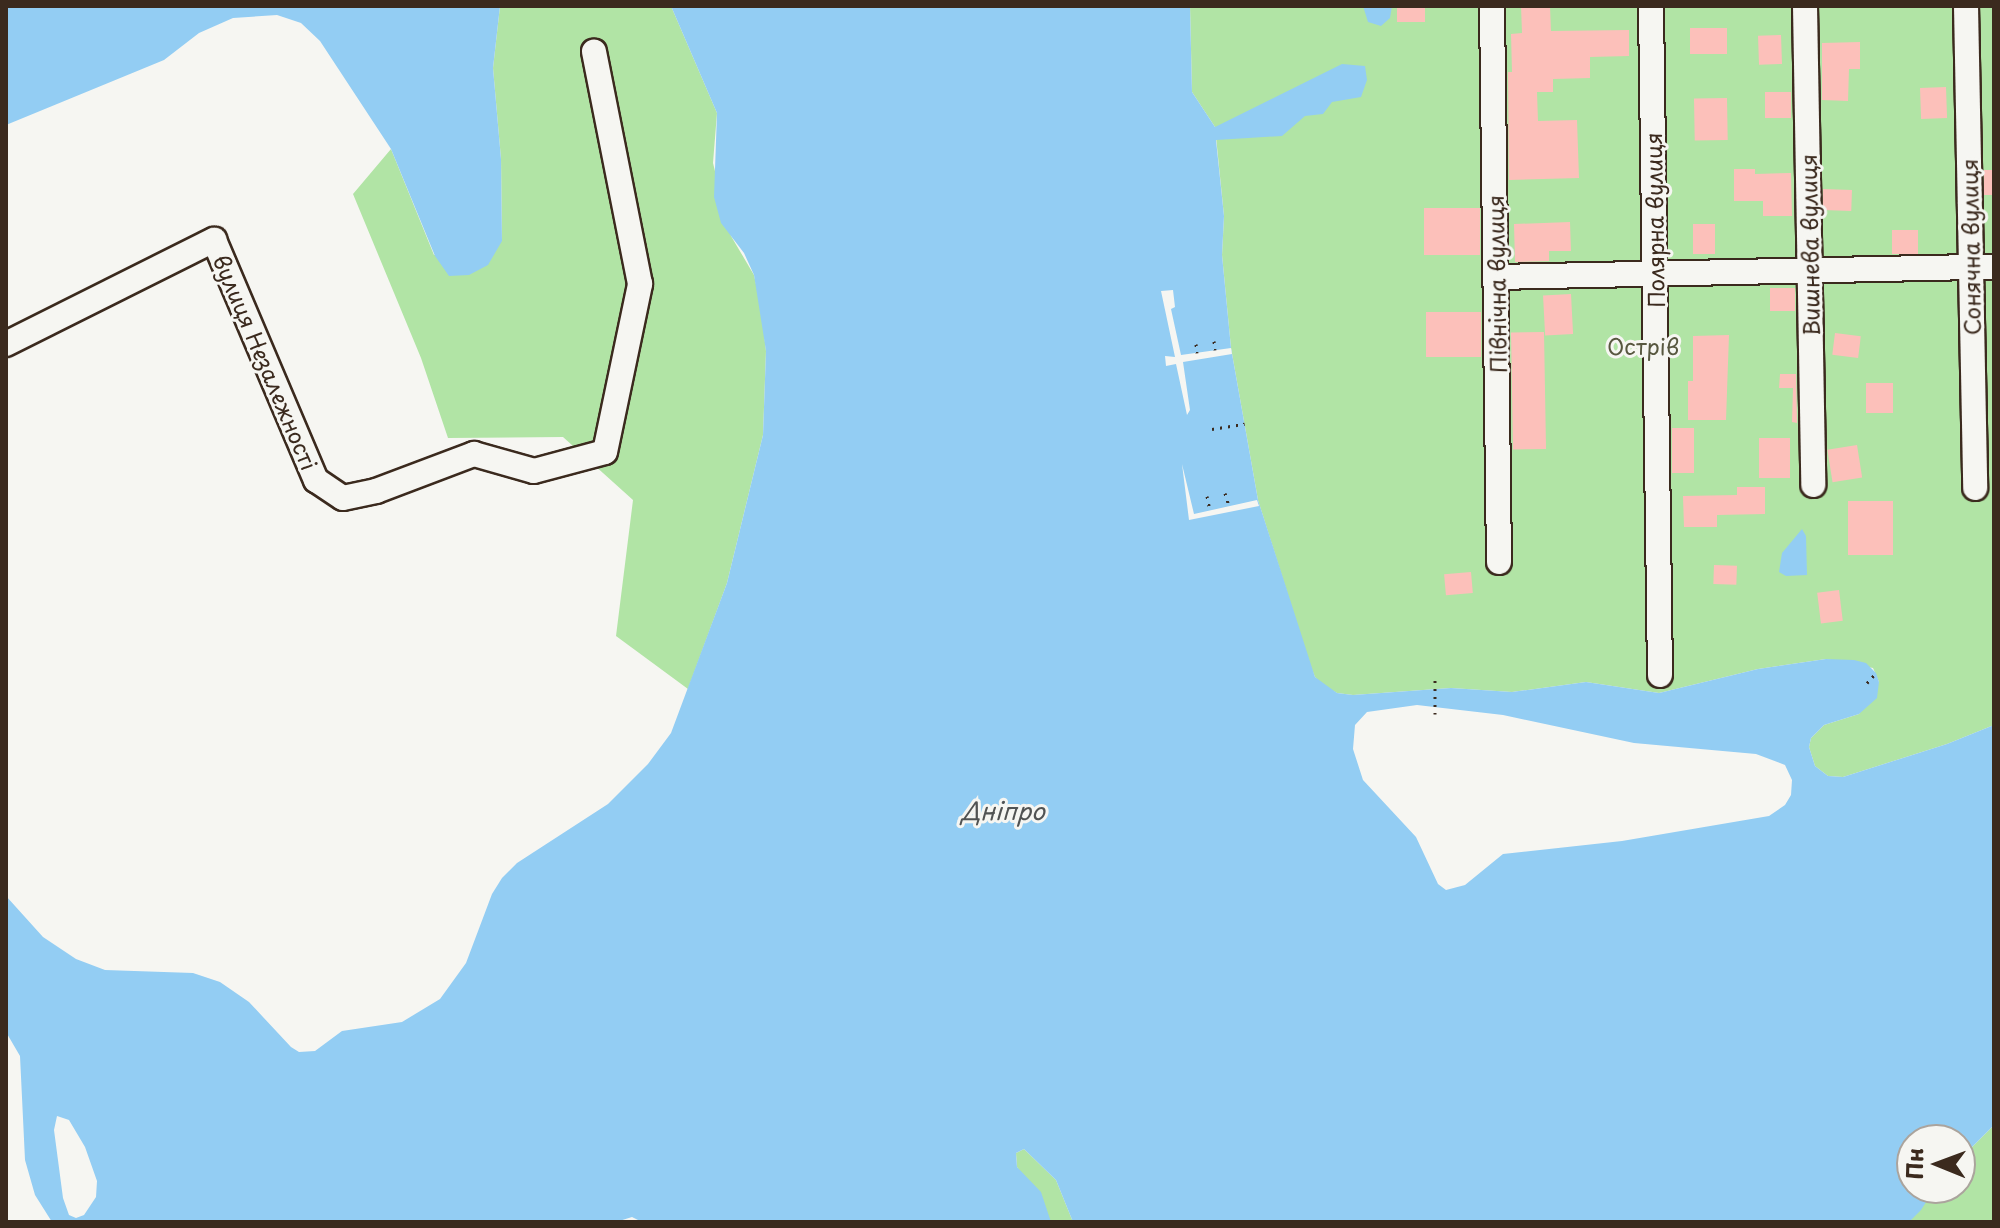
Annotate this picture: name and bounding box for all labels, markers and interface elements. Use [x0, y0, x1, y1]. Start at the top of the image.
street label: Полярна вулиця [1639, 132, 1669, 308]
street label: Вишнева вулиця [1794, 153, 1824, 337]
street label: Сонячна вулиця [1955, 158, 1985, 336]
street label: Північна вулиця [1481, 194, 1511, 374]
street label: вулиця Незалежності [209, 250, 323, 474]
park label: Острів [1607, 333, 1679, 359]
water label: Дніпро [961, 797, 1045, 825]
north arrow [1896, 1124, 1976, 1204]
text: Пн [1897, 1147, 1930, 1180]

